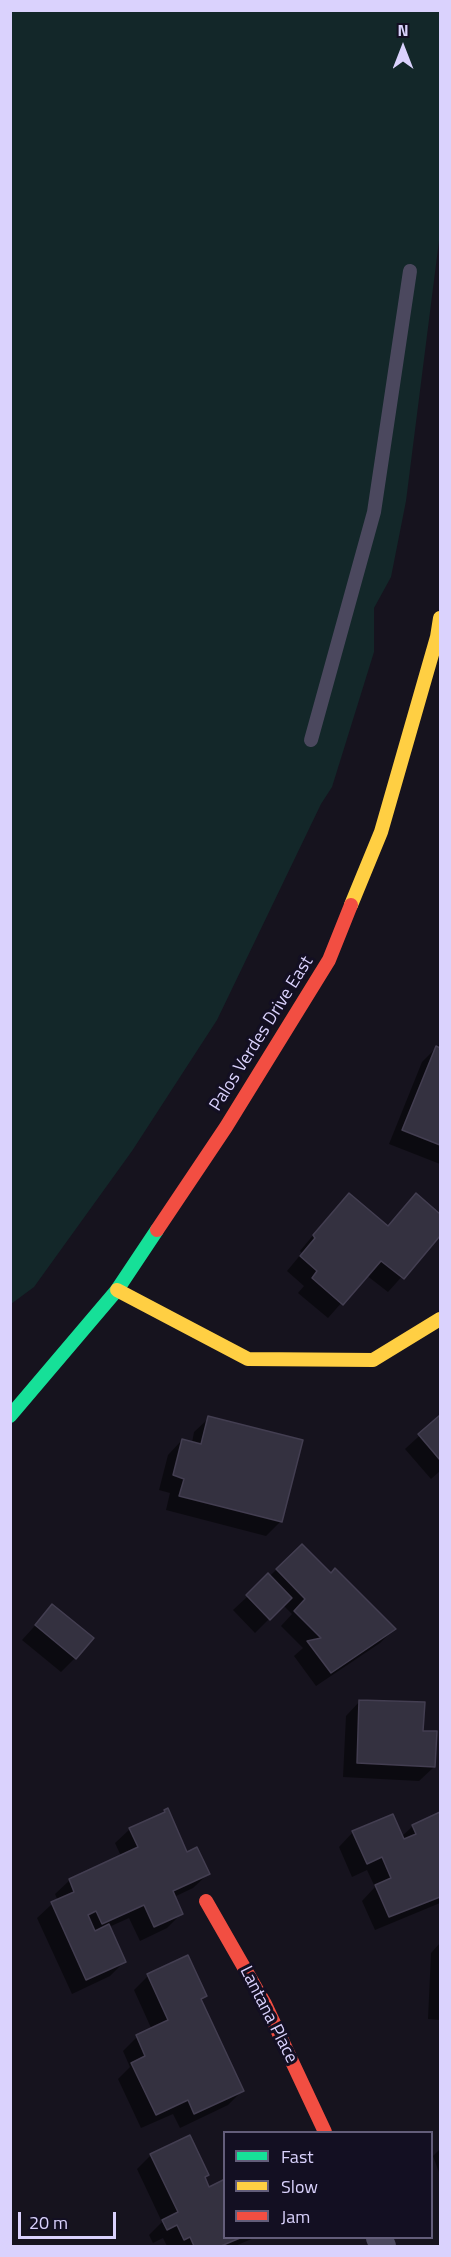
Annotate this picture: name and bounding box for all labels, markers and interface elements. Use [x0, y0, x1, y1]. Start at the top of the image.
north arrow [373, 18, 433, 78]
text: N [397, 18, 409, 42]
street label: Palos Verdes Drive East [206, 953, 318, 1115]
street label: Lantana Place [234, 1963, 302, 2067]
legend [223, 2131, 433, 2239]
text: Fast [281, 2143, 314, 2170]
text: Slow [281, 2173, 318, 2200]
scale bar [21, 2200, 118, 2238]
text: Jam [281, 2203, 310, 2230]
text: 20 m [29, 2209, 68, 2236]

